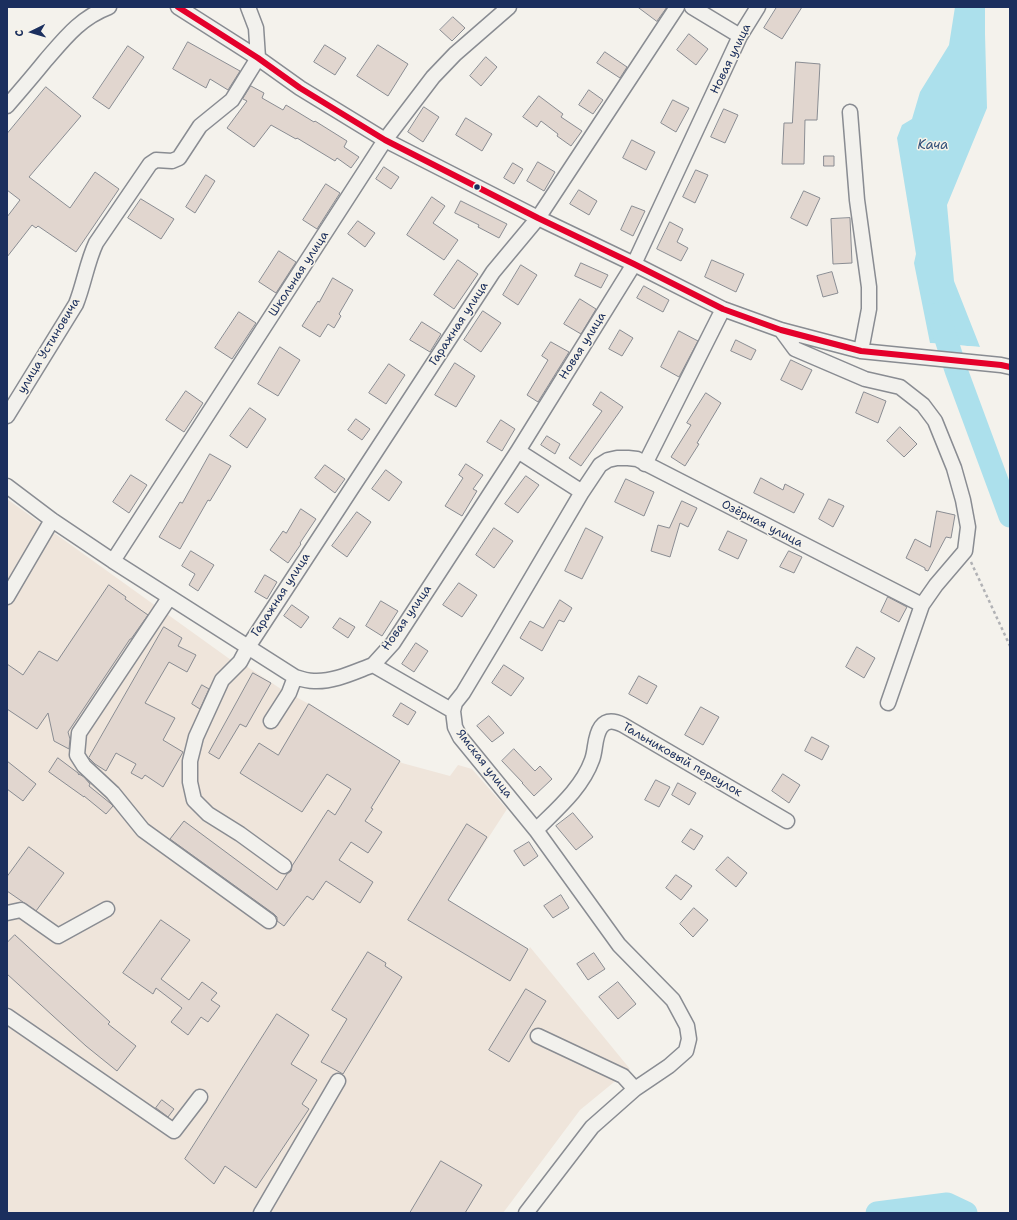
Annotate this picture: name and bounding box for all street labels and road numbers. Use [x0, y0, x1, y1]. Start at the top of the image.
street label: Новая улица [708, 21, 754, 97]
street label: Школьная улица [266, 229, 332, 319]
street label: Гаражная улица [427, 279, 491, 369]
street label: улица Устиновича [15, 296, 83, 396]
street label: Новая улица [557, 310, 609, 382]
street label: Озёрная улица [719, 497, 805, 551]
street label: Гаражная улица [249, 550, 313, 640]
street label: Новая улица [379, 582, 435, 654]
street label: Тальниковый переулок [620, 720, 744, 800]
street label: Ямская улица [453, 727, 515, 801]

